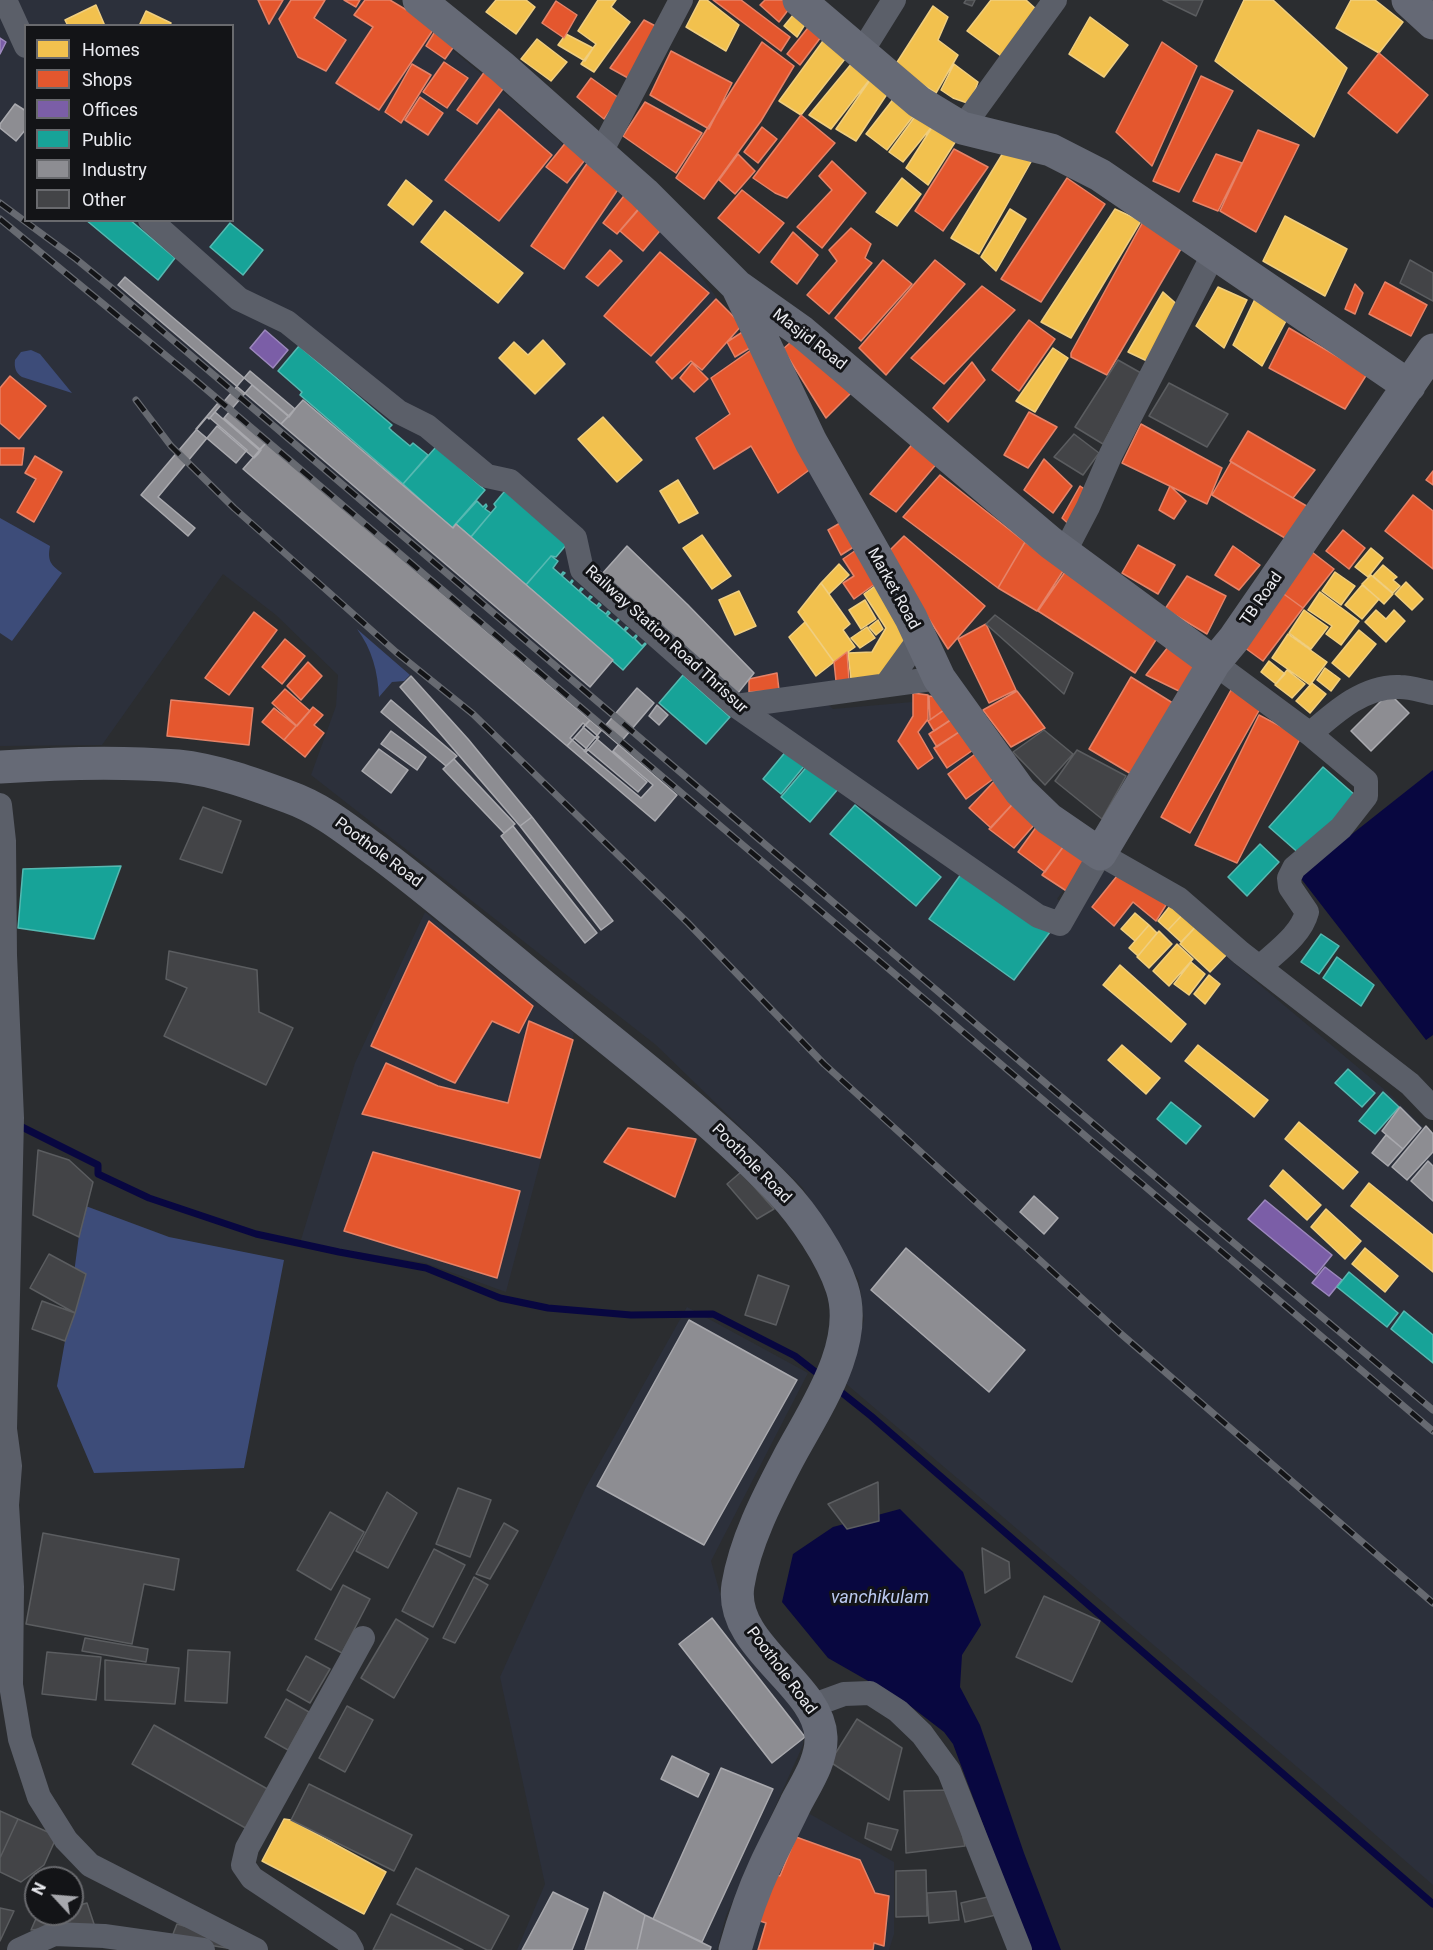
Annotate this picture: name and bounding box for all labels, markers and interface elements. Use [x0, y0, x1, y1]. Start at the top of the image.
legend [24, 24, 234, 222]
text: Homes [82, 39, 140, 60]
text: Shops [82, 69, 132, 90]
text: Offices [82, 99, 138, 120]
text: Public [82, 129, 132, 150]
text: Industry [82, 159, 147, 180]
text: Other [82, 189, 126, 210]
street label: Masjid Road [768, 305, 850, 375]
street label: Market Road [863, 545, 923, 633]
street label: Railway Station Road Thrissur [581, 562, 751, 718]
street label: TB Road [1237, 569, 1287, 629]
street label: Poothole Road [331, 814, 425, 892]
street label: Poothole Road [707, 1120, 795, 1208]
water label: vanchikulam [831, 1587, 929, 1609]
street label: Poothole Road [742, 1624, 820, 1718]
north arrow [24, 1866, 84, 1926]
text: N [28, 1880, 50, 1898]

